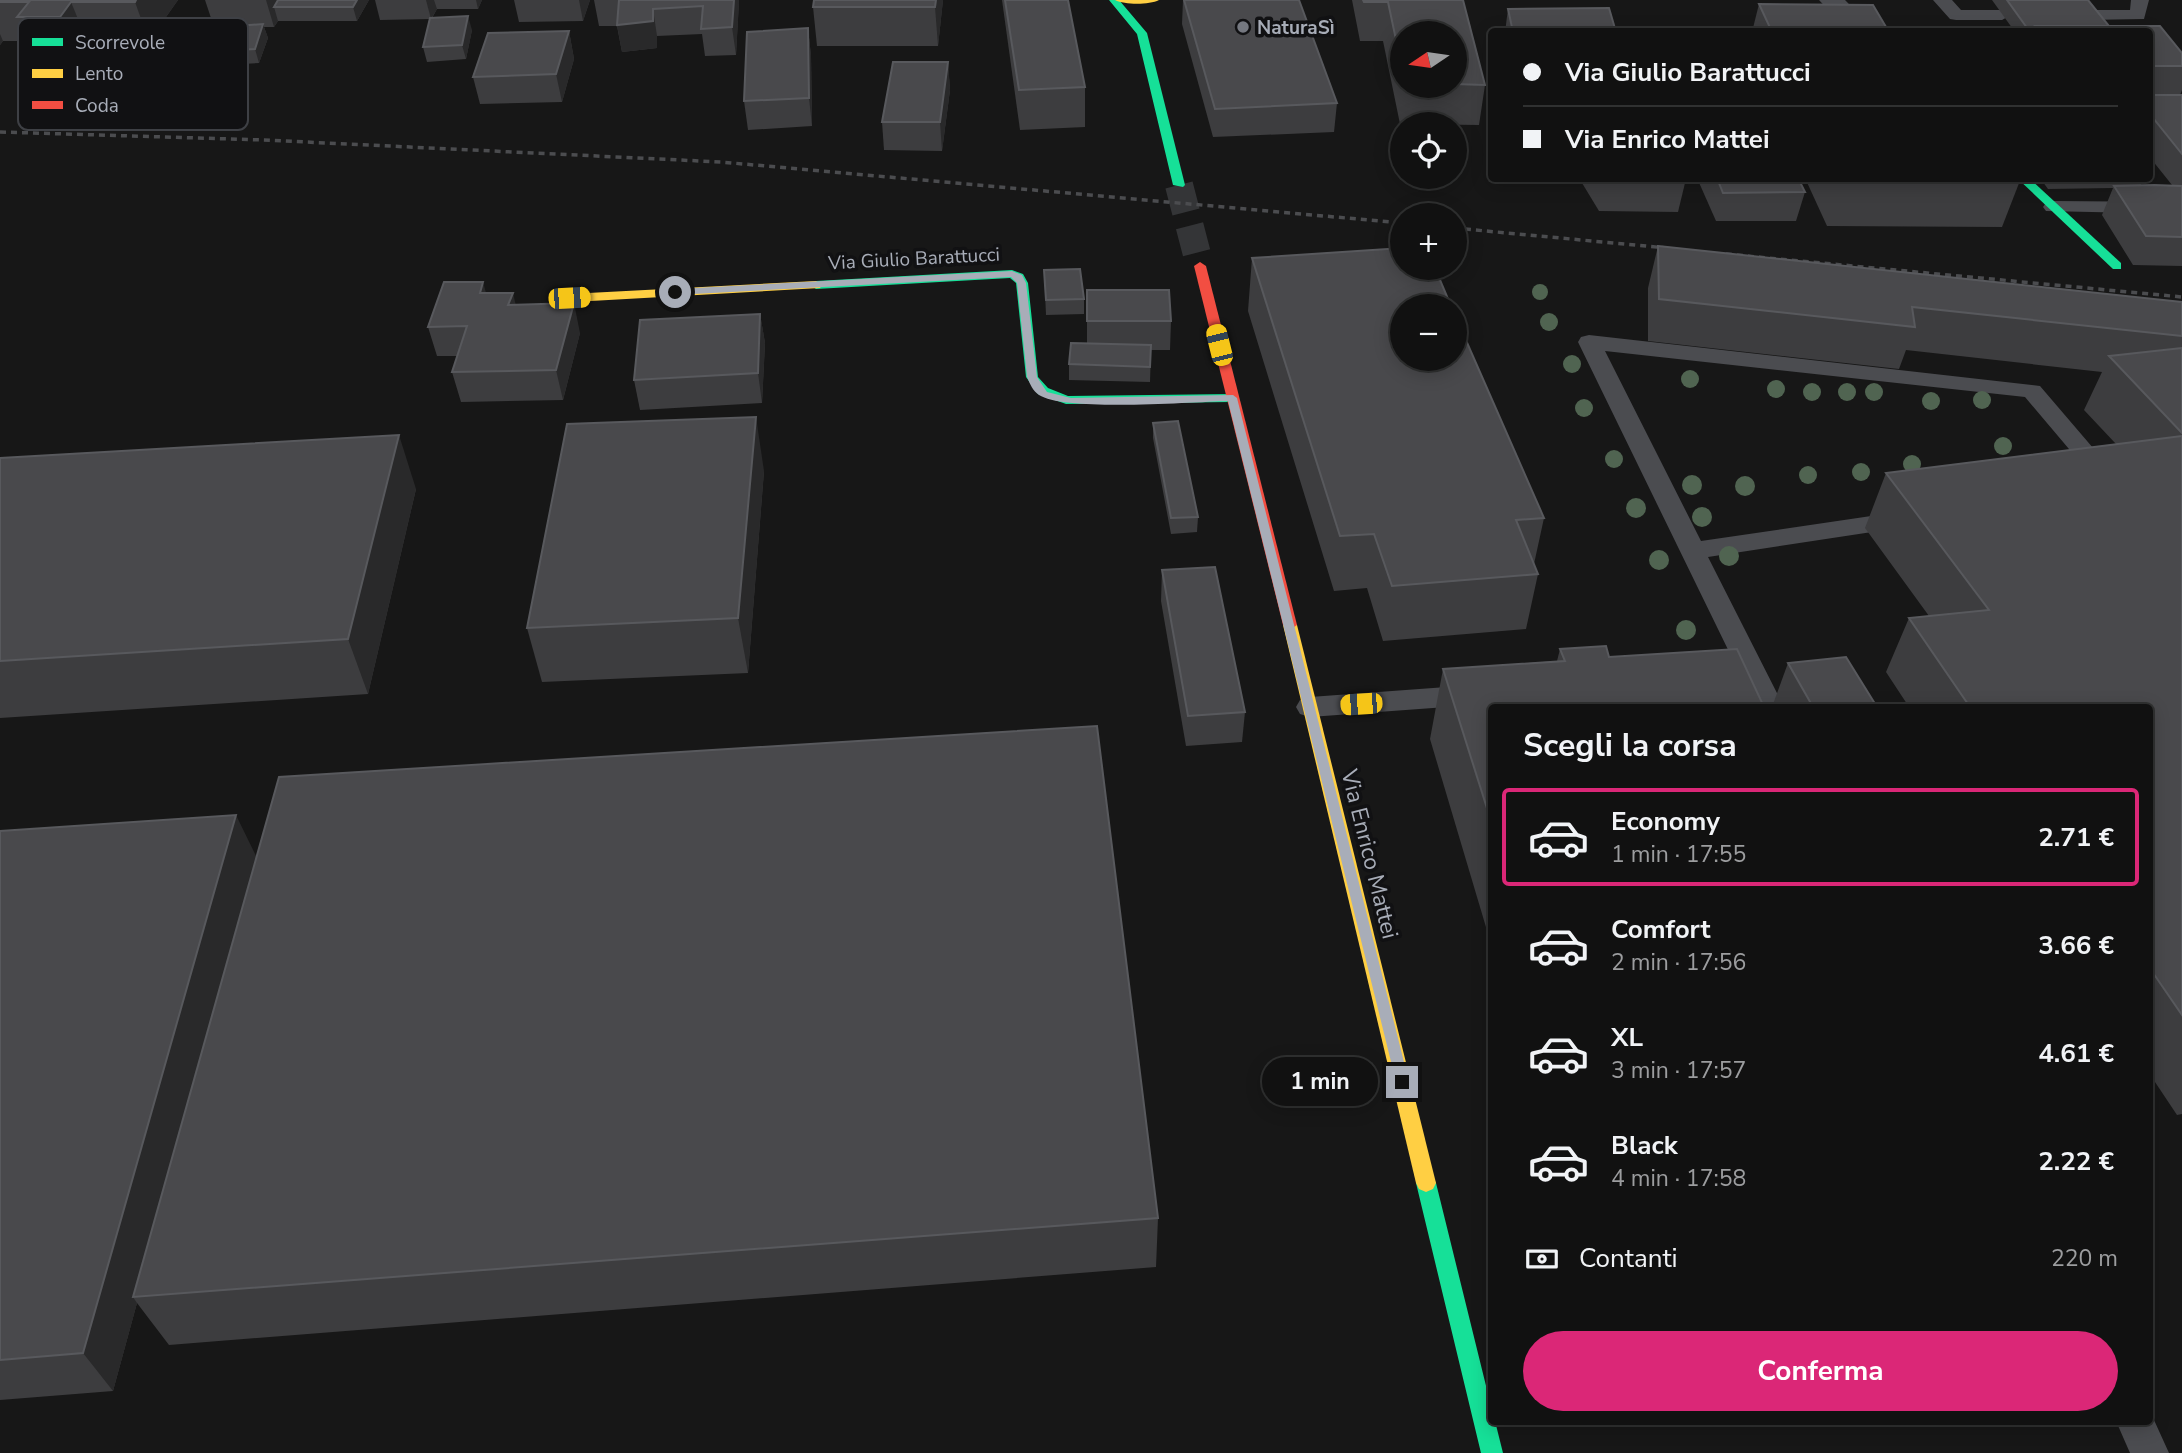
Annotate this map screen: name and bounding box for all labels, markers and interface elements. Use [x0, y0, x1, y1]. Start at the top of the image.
place label: NaturaSì [1257, 15, 1334, 41]
legend [18, 18, 248, 130]
marker: NaturaSì [1235, 19, 1251, 35]
north arrow [1390, 21, 1466, 98]
map controls [1390, 21, 1467, 371]
text: Scorrevole [75, 30, 165, 56]
text: Via Giulio Barattucci [1565, 55, 1811, 90]
text: Lento [75, 61, 123, 87]
text: Coda [75, 93, 119, 119]
button: locate [1390, 112, 1467, 189]
text: Via Enrico Mattei [1565, 122, 1770, 157]
button: + [1390, 203, 1467, 280]
street label: Via Giulio Barattucci [826, 242, 1001, 277]
route start [659, 276, 691, 308]
car [548, 286, 591, 310]
button: − [1390, 294, 1467, 371]
car [1204, 322, 1235, 368]
car [1340, 692, 1383, 716]
text: Scegli la corsa [1523, 724, 1737, 767]
street label: Via Enrico Mattei [1333, 765, 1406, 942]
text: Economy [1611, 804, 1720, 839]
icon: car [1527, 806, 1590, 869]
text: 2.71 € [2038, 820, 2114, 855]
text: 1 min · 17:55 [1611, 839, 1746, 870]
text: Comfort [1611, 912, 1711, 947]
icon: car [1527, 914, 1590, 977]
text: 3.66 € [2038, 928, 2114, 963]
text: 2 min · 17:56 [1611, 947, 1746, 978]
text: XL [1611, 1020, 1643, 1055]
icon: car [1527, 1022, 1590, 1085]
text: 4.61 € [2038, 1036, 2114, 1071]
text: 3 min · 17:57 [1611, 1055, 1746, 1086]
callout: 1 min [1262, 1058, 1378, 1106]
text: 1 min [1290, 1066, 1350, 1097]
route end [1386, 1066, 1418, 1098]
text: Black [1611, 1128, 1678, 1163]
icon: car [1527, 1130, 1590, 1193]
text: 2.22 € [2038, 1144, 2114, 1179]
text: 4 min · 17:58 [1611, 1163, 1746, 1194]
icon: cash [1523, 1240, 1561, 1278]
text: Contanti [1579, 1241, 1678, 1276]
text: 220 m [2051, 1243, 2118, 1274]
button: Conferma [1523, 1331, 2118, 1411]

